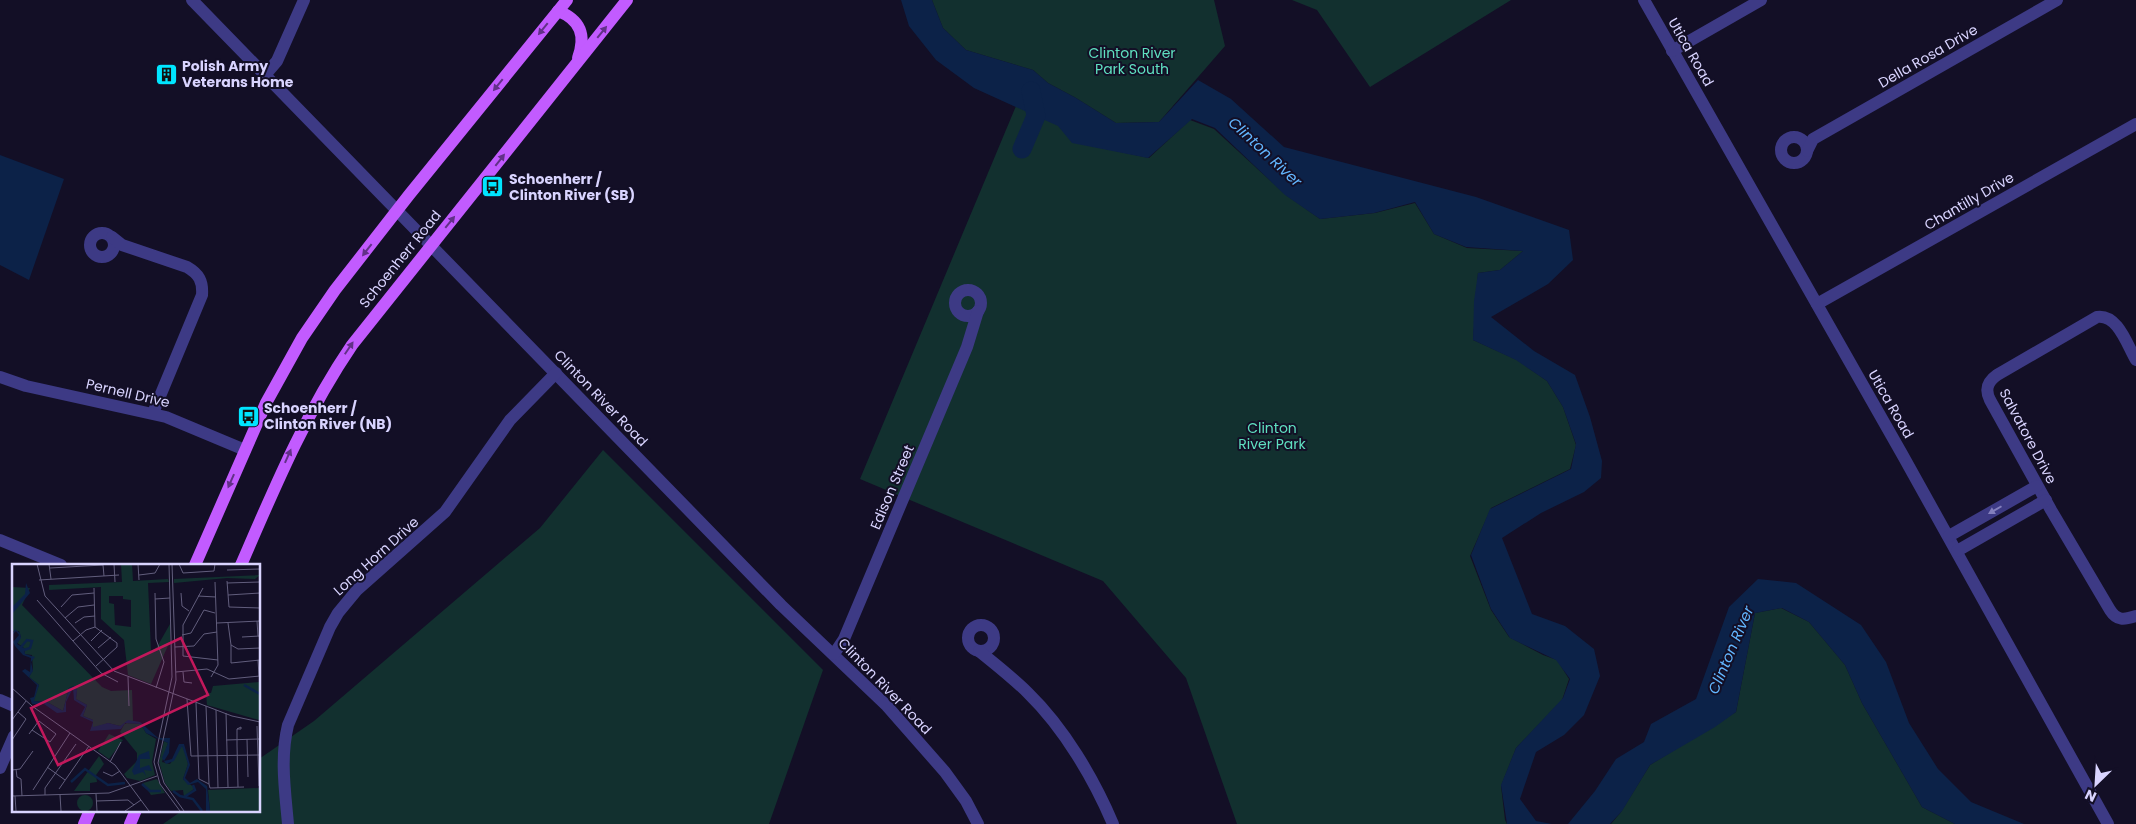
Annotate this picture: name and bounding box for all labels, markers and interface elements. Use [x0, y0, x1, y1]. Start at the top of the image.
street label: Utica Road [1663, 14, 1719, 90]
street label: Della Rosa Drive [1875, 19, 1982, 93]
one-way arrow [538, 23, 549, 36]
one-way arrow [596, 25, 607, 38]
park label: Clinton River Park South [1088, 43, 1176, 79]
place label: Polish Army Veterans Home [182, 56, 294, 92]
building icon: Polish Army Veterans Home [154, 62, 178, 86]
one-way arrow [492, 79, 503, 92]
water label: Clinton River [1224, 112, 1307, 192]
one-way arrow [494, 154, 505, 167]
street label: Chantilly Drive [1921, 167, 2018, 235]
place label: Schoenherr / Clinton River (SB) [509, 169, 635, 205]
bus stop icon: Schoenherr / Clinton River (SB) [481, 175, 505, 199]
street label: Schoenherr Road [354, 206, 446, 312]
one-way arrow [444, 216, 455, 228]
one-way arrow [361, 243, 372, 256]
one-way arrow [344, 342, 354, 355]
street label: Clinton River Road [550, 345, 652, 451]
street label: Utica Road [1863, 366, 1919, 442]
street label: Pernell Drive [84, 374, 172, 412]
street label: Salvatore Drive [1994, 385, 2062, 487]
place label: Schoenherr / Clinton River (NB) [264, 398, 392, 434]
bus stop icon: Schoenherr / Clinton River (NB) [236, 404, 260, 428]
park label: Clinton River Park [1238, 418, 1307, 454]
street label: Edison Street [865, 442, 919, 532]
one-way arrow [285, 449, 293, 463]
one-way arrow [227, 474, 235, 488]
one-way arrow [1988, 506, 2003, 514]
street label: Long Horn Drive [329, 512, 423, 600]
inset map [12, 564, 260, 812]
water label: Clinton River [1703, 602, 1759, 697]
street label: Clinton River Road [834, 633, 936, 739]
north arrow [2071, 759, 2121, 809]
text: N [2082, 784, 2100, 807]

